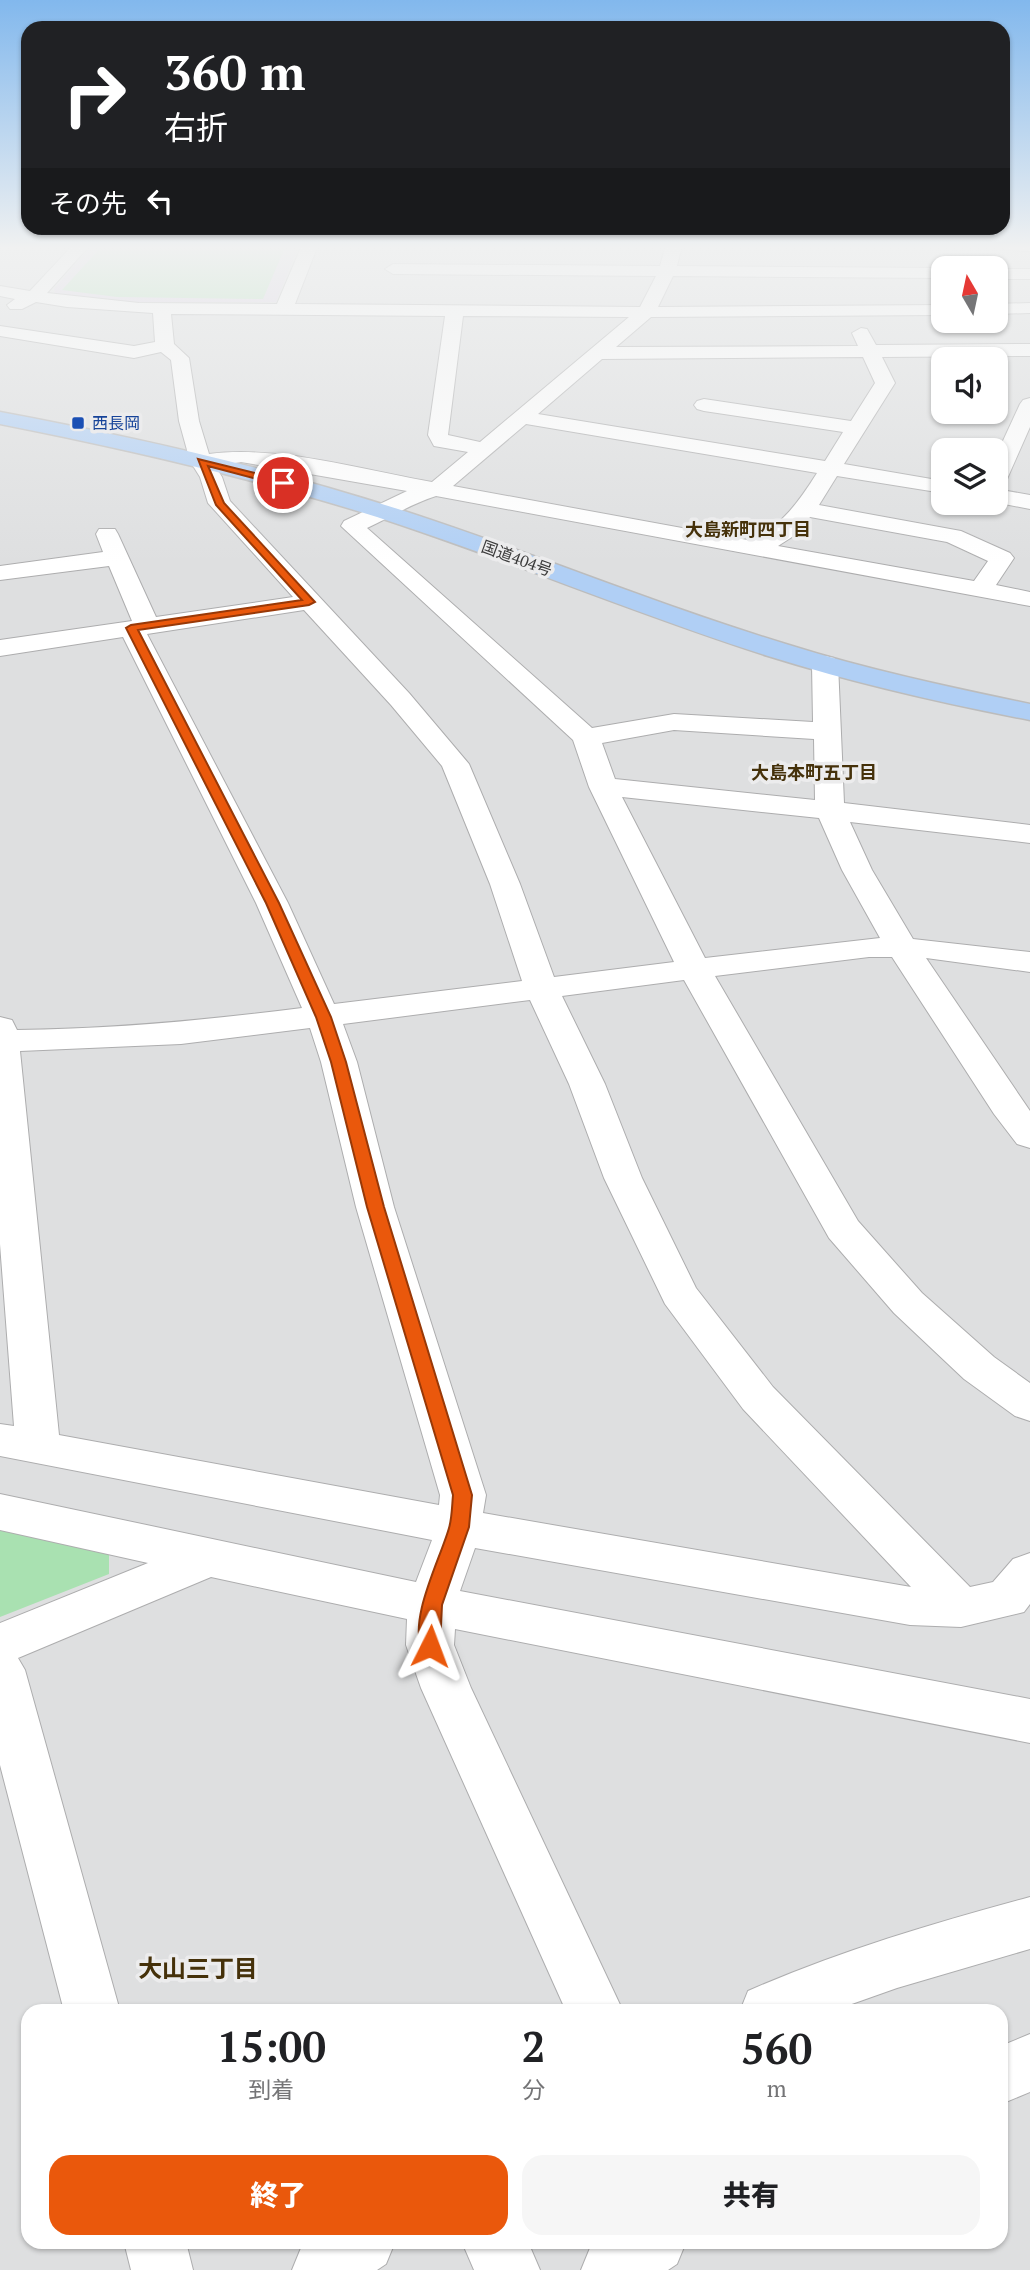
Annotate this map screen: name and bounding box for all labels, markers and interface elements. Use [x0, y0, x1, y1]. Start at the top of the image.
text: 360 m [164, 39, 306, 104]
icon: right [49, 49, 140, 140]
text: 右折 [164, 106, 228, 148]
icon: left [141, 182, 179, 220]
text: その先 [49, 186, 127, 220]
north arrow [931, 256, 1008, 332]
map controls [931, 256, 1008, 515]
button: sound [931, 347, 1008, 424]
place label: 西長岡 [92, 412, 140, 434]
marker: 西長岡 [70, 415, 86, 431]
button: layers [931, 438, 1008, 515]
pin [253, 453, 313, 513]
icon: arrive [264, 464, 302, 502]
district label: 大島新町四丁目 [685, 517, 811, 541]
street label: 国道404号 [479, 535, 555, 581]
district label: 大島本町五丁目 [751, 760, 877, 784]
position arrow [393, 1609, 467, 1683]
district label: 大山三丁目 [138, 1952, 258, 1984]
text: 15:00 [217, 2018, 326, 2074]
text: 2 [522, 2018, 545, 2074]
text: 560 [741, 2020, 812, 2076]
text: m [767, 2073, 787, 2104]
text: 到着 [248, 2074, 294, 2105]
text: 分 [522, 2074, 545, 2105]
button: 終了 [49, 2155, 508, 2235]
button: 共有 [522, 2155, 980, 2235]

